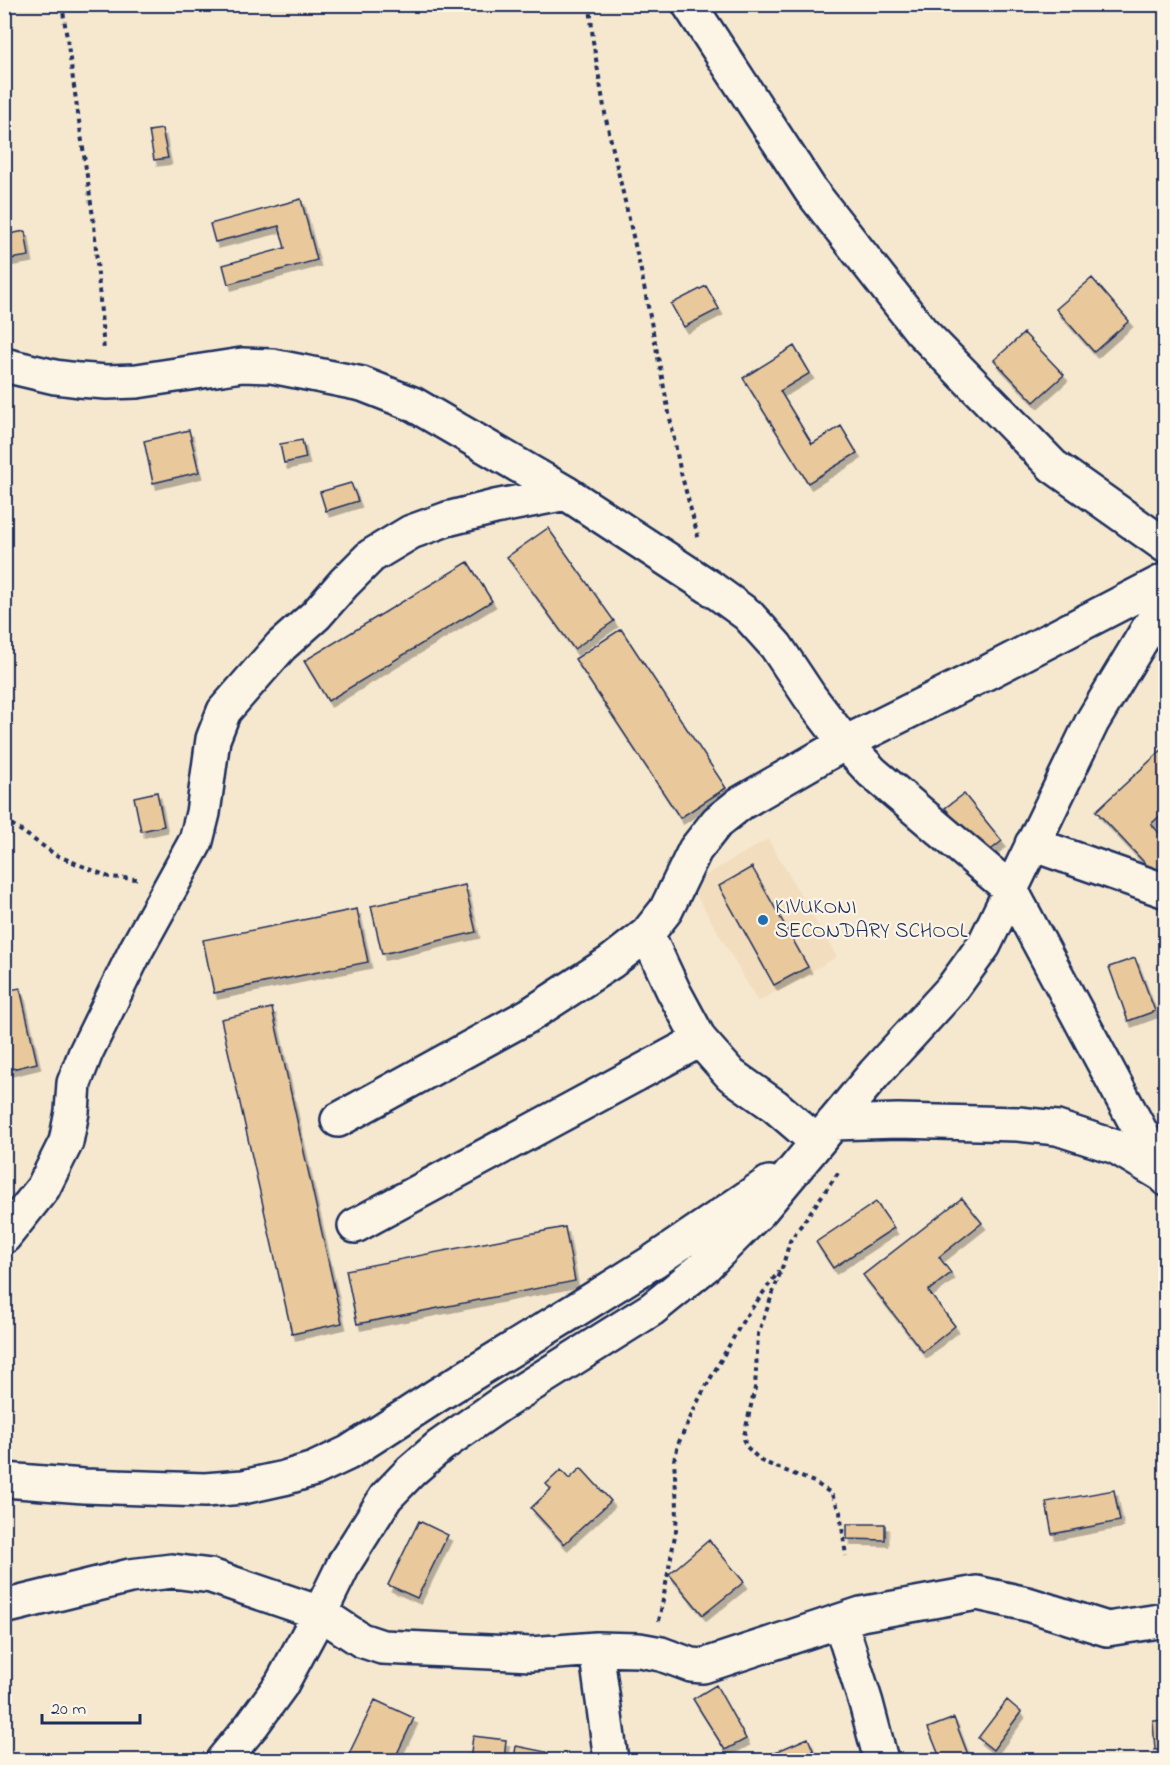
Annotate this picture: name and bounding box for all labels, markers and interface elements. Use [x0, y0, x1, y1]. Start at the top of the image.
place label: KIVUKONI SECONDARY SCHOOL [775, 893, 968, 947]
marker: KIVUKONI SECONDARY SCHOOL [756, 913, 770, 927]
scale bar [42, 1687, 140, 1725]
text: 20 m [51, 1697, 86, 1723]

